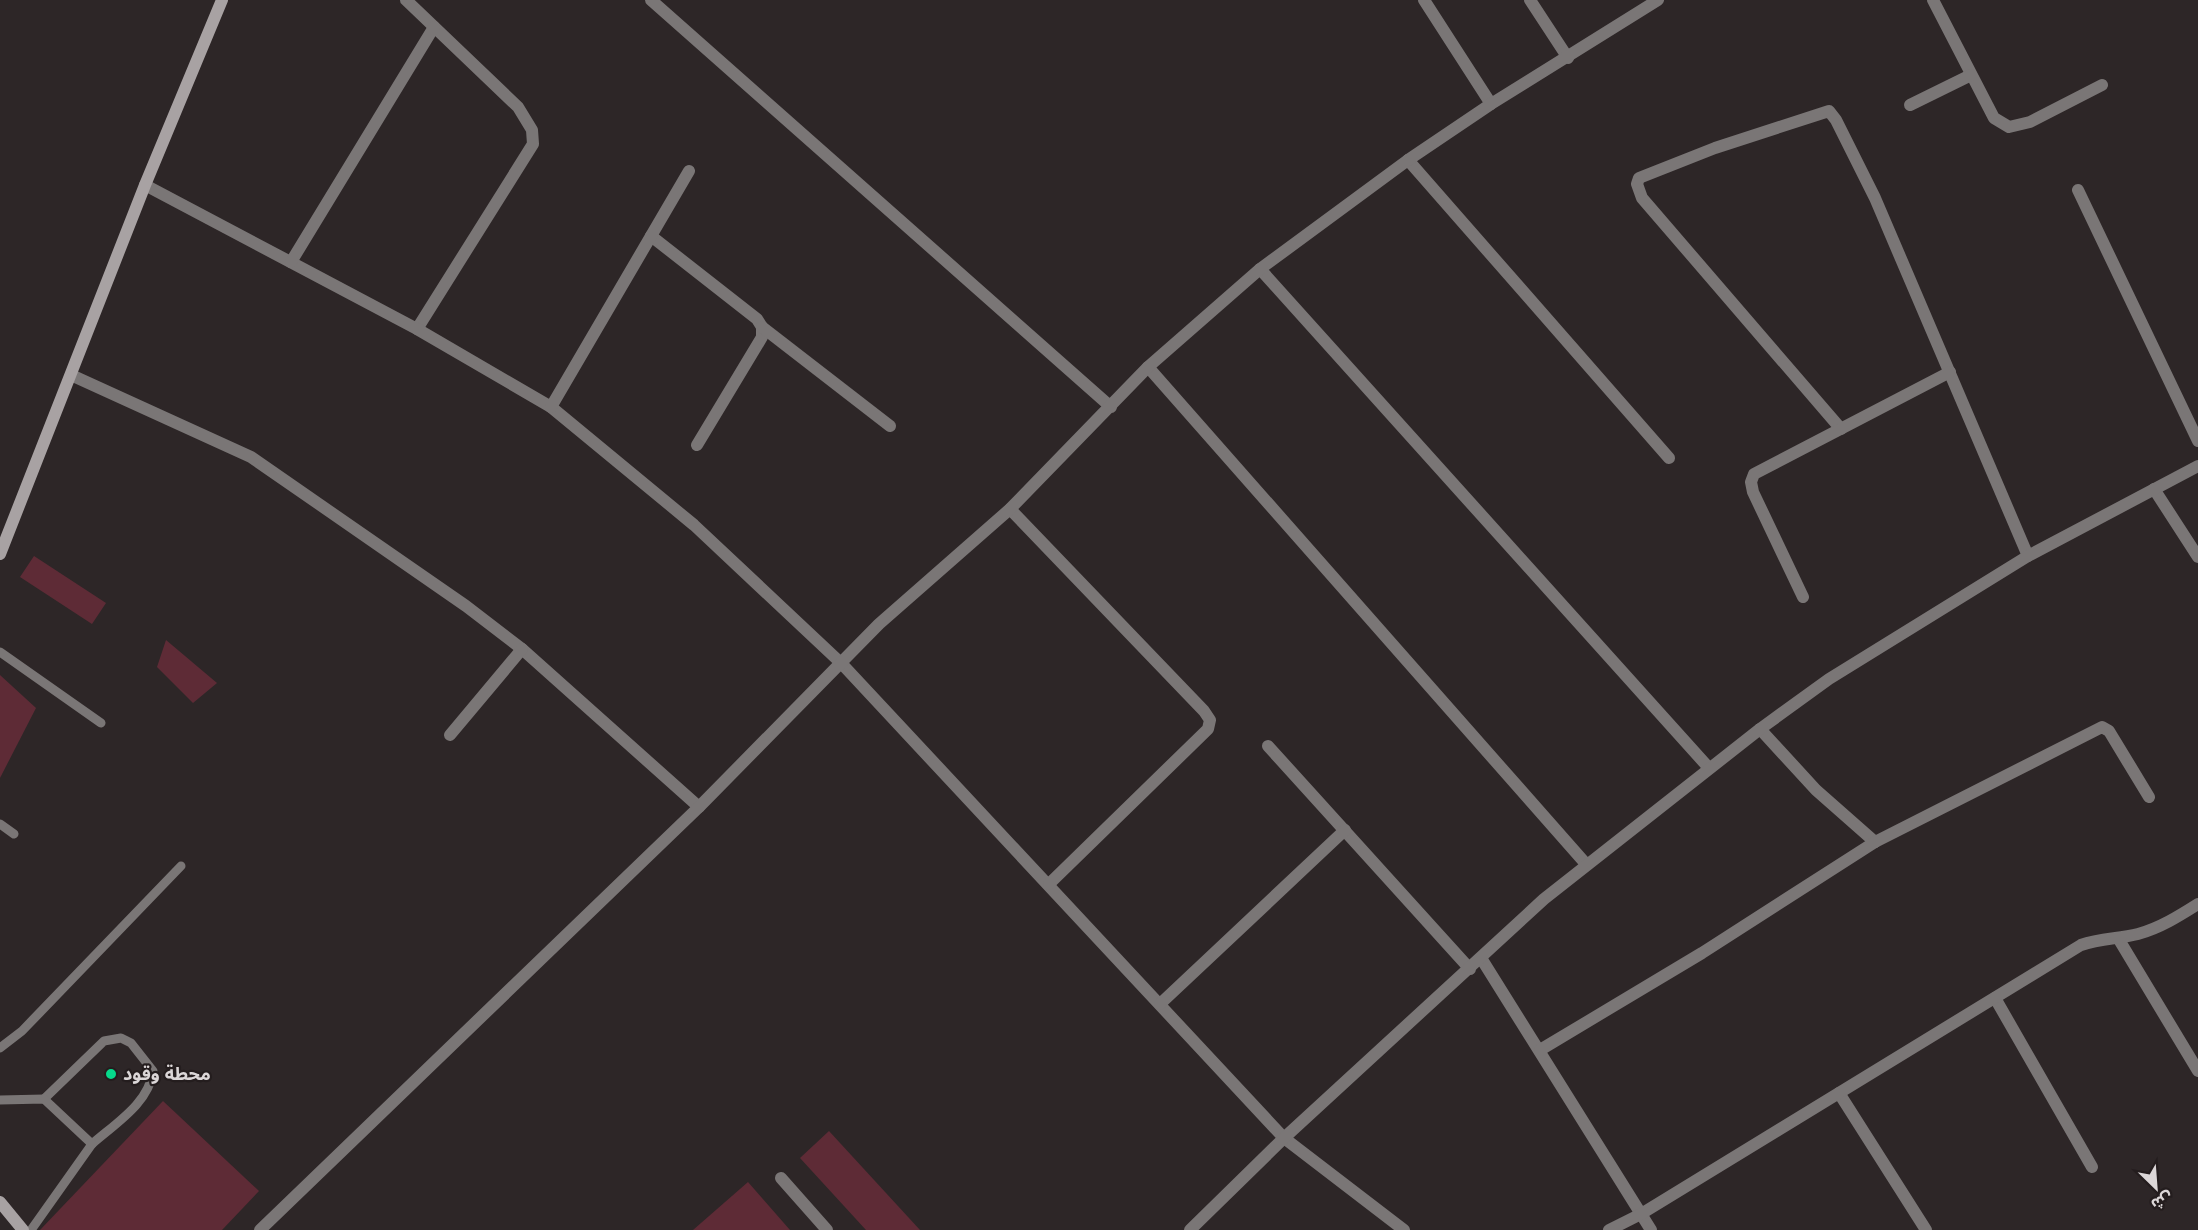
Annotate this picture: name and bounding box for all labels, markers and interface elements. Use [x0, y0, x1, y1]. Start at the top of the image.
place label: محطة وقود [123, 1062, 211, 1086]
marker: محطة وقود [104, 1067, 118, 1081]
north arrow [2126, 1158, 2186, 1218]
text: ش [2147, 1186, 2176, 1215]

